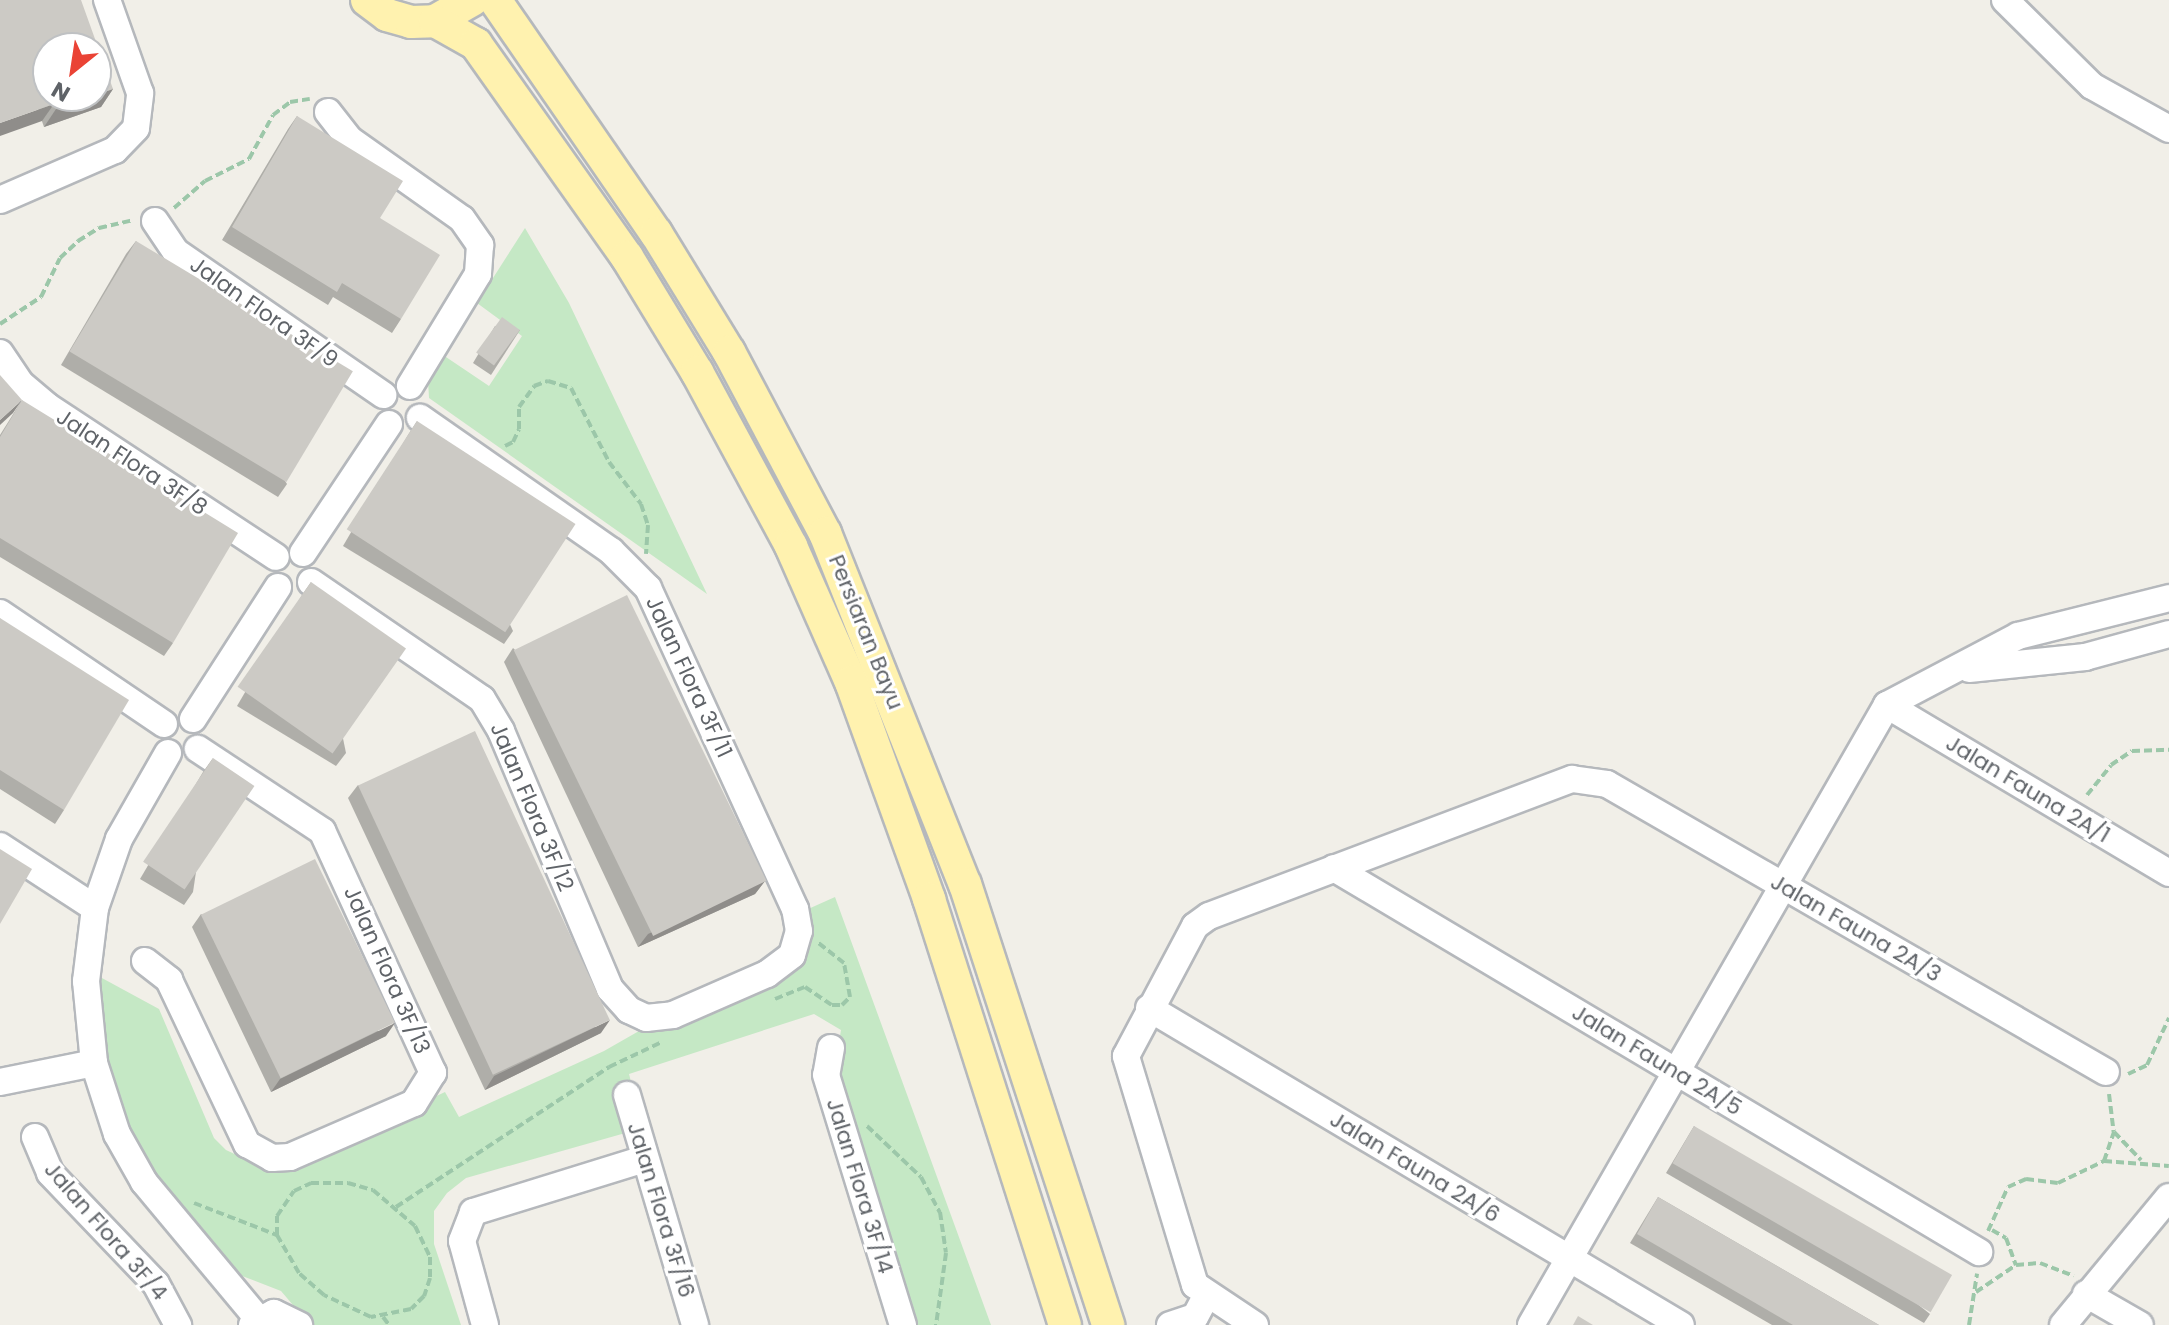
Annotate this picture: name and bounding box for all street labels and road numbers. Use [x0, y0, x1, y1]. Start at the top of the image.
street label: Jalan Flora 3F/9 [185, 251, 343, 373]
street label: Jalan Flora 3F/8 [52, 403, 212, 521]
street label: Persiaran Bayu [823, 551, 909, 713]
street label: Jalan Flora 3F/11 [640, 592, 738, 762]
street label: Jalan Flora 3F/12 [485, 719, 579, 895]
street label: Jalan Fauna 2A/1 [1941, 730, 2115, 848]
street label: Jalan Fauna 2A/3 [1766, 868, 1946, 988]
street label: Jalan Flora 3F/13 [338, 882, 436, 1058]
street label: Jalan Fauna 2A/5 [1567, 999, 1747, 1121]
street label: Jalan Flora 3F/14 [821, 1095, 899, 1277]
street label: Jalan Fauna 2A/6 [1325, 1106, 1505, 1228]
street label: Jalan Flora 3F/16 [622, 1119, 700, 1301]
street label: Jalan Flora 3F/4 [39, 1156, 173, 1306]

